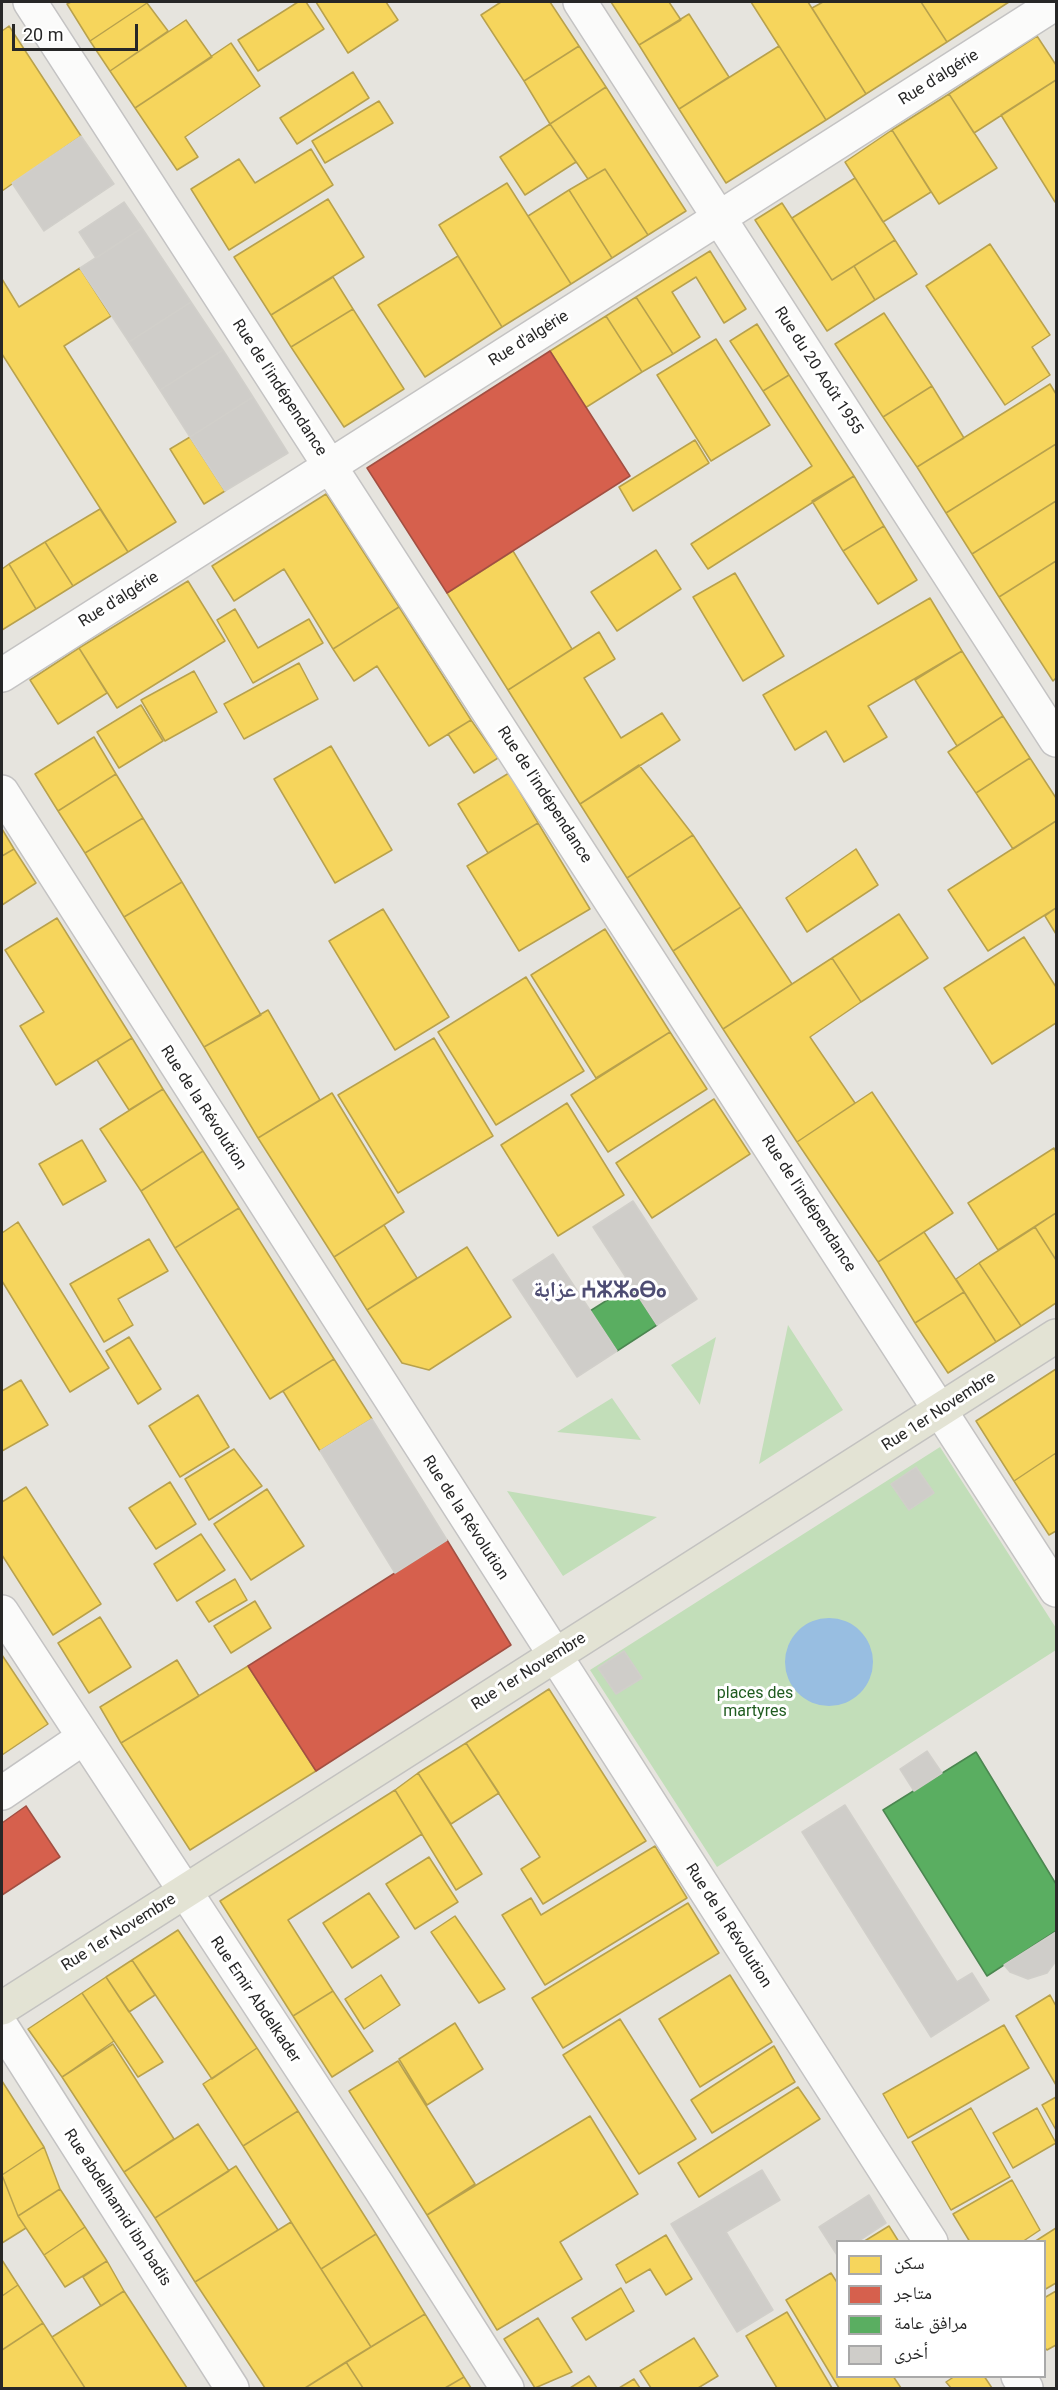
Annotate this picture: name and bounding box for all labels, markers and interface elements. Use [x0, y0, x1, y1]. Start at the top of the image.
scale bar [15, 12, 141, 50]
text: 20 m [23, 24, 63, 45]
street label: Rue d'algérie [896, 46, 982, 110]
street label: Rue du 20 Août 1955 [770, 304, 866, 438]
street label: Rue d'algérie [486, 307, 572, 371]
street label: Rue de l'indépendance [228, 316, 330, 460]
street label: Rue d'algérie [76, 568, 162, 632]
street label: Rue de l'indépendance [493, 723, 595, 867]
street label: Rue de la Révolution [156, 1042, 250, 1174]
street label: Rue de l'indépendance [757, 1132, 859, 1276]
district label: عزابة ⵄⵣⵣⴰⴱⴰ [533, 1278, 667, 1304]
street label: Rue 1er Novembre [879, 1368, 999, 1456]
street label: Rue de la Révolution [418, 1452, 512, 1584]
street label: Rue 1er Novembre [468, 1629, 590, 1715]
park label: places des martyres [717, 1684, 793, 1722]
street label: Rue de la Révolution [681, 1860, 775, 1992]
street label: Rue 1er Novembre [58, 1890, 180, 1976]
street label: Rue Emir Abdelkader [206, 1933, 304, 2067]
street label: Rue abdelhamid ibn badis [59, 2126, 175, 2290]
legend [836, 2240, 1046, 2378]
text: سكن [894, 2252, 925, 2273]
text: متاجر [894, 2282, 932, 2303]
text: مرافق عامة [894, 2312, 967, 2333]
text: أخرى [894, 2342, 928, 2363]

